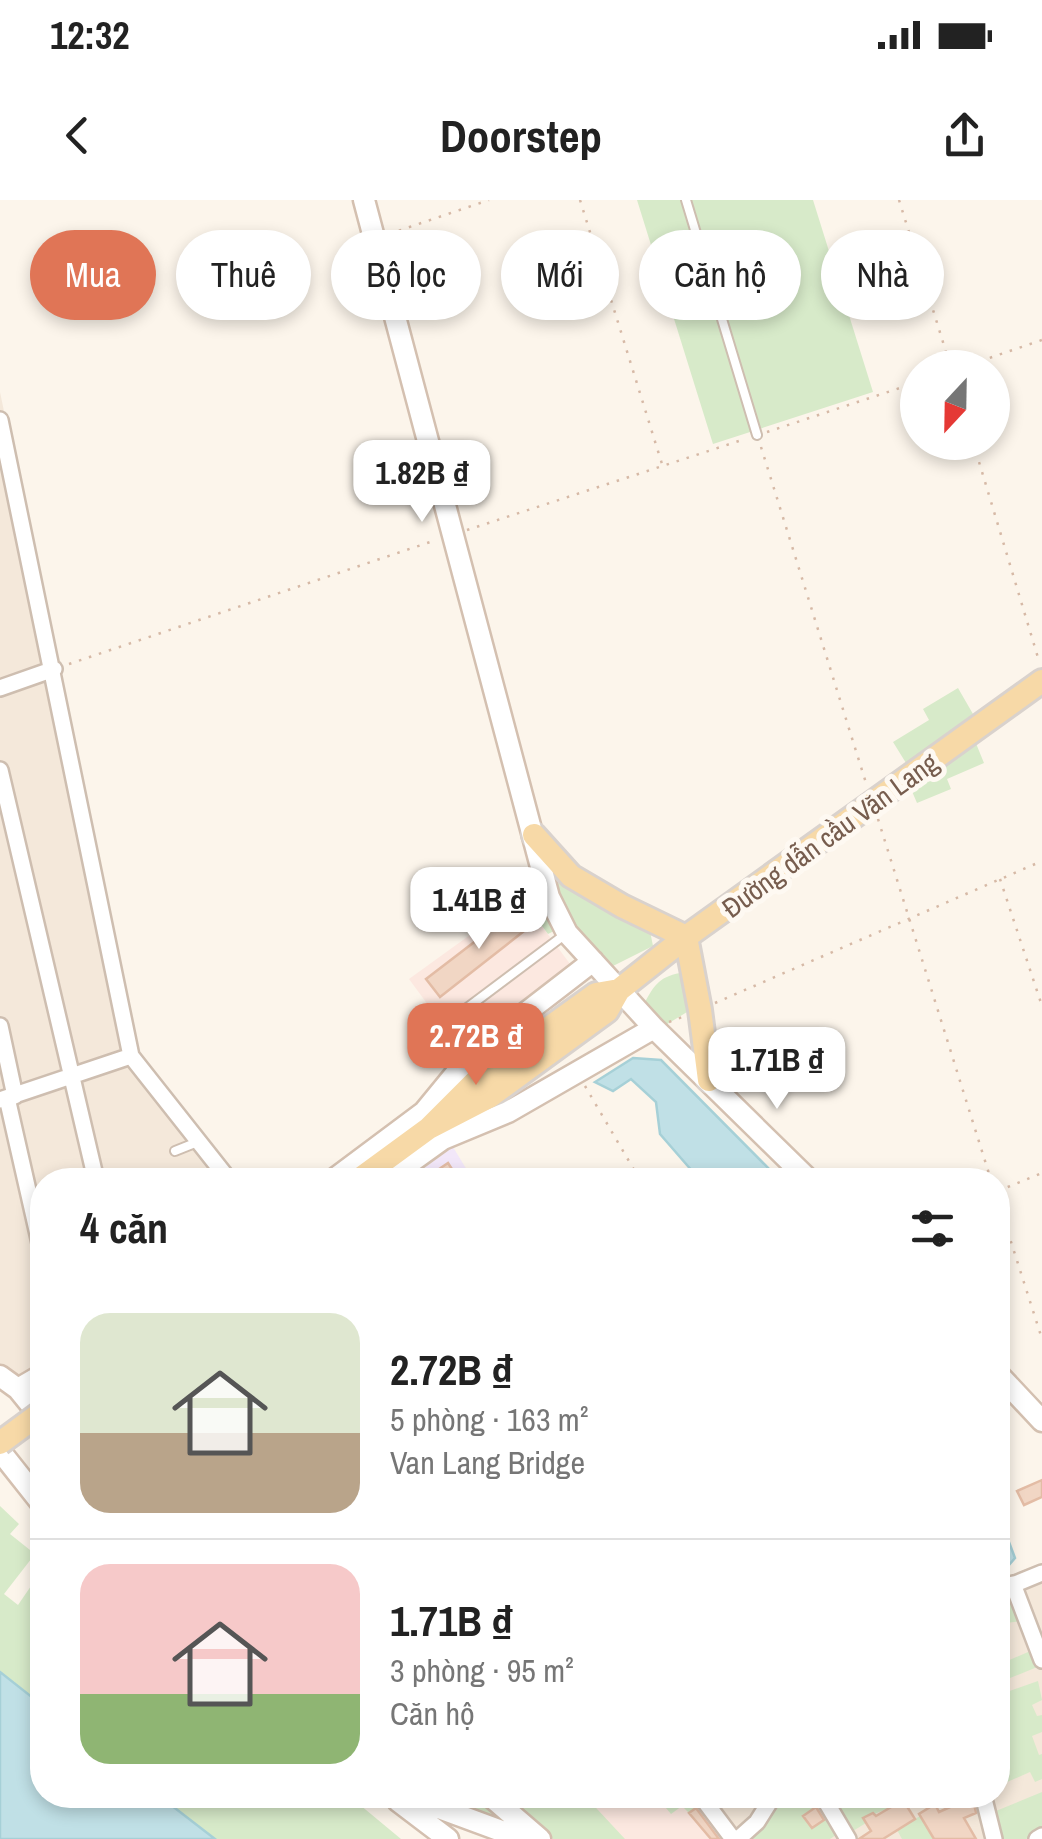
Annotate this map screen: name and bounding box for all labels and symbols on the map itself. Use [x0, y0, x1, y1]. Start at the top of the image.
north arrow [900, 350, 1010, 460]
pin: 1.82B ₫ [330, 440, 514, 525]
street label: Đường dẫn cầu Văn Lang [714, 743, 946, 926]
pin: 1.41B ₫ [387, 867, 571, 952]
pin: 2.72B ₫ [384, 1003, 568, 1088]
pin: 1.71B ₫ [685, 1027, 869, 1112]

